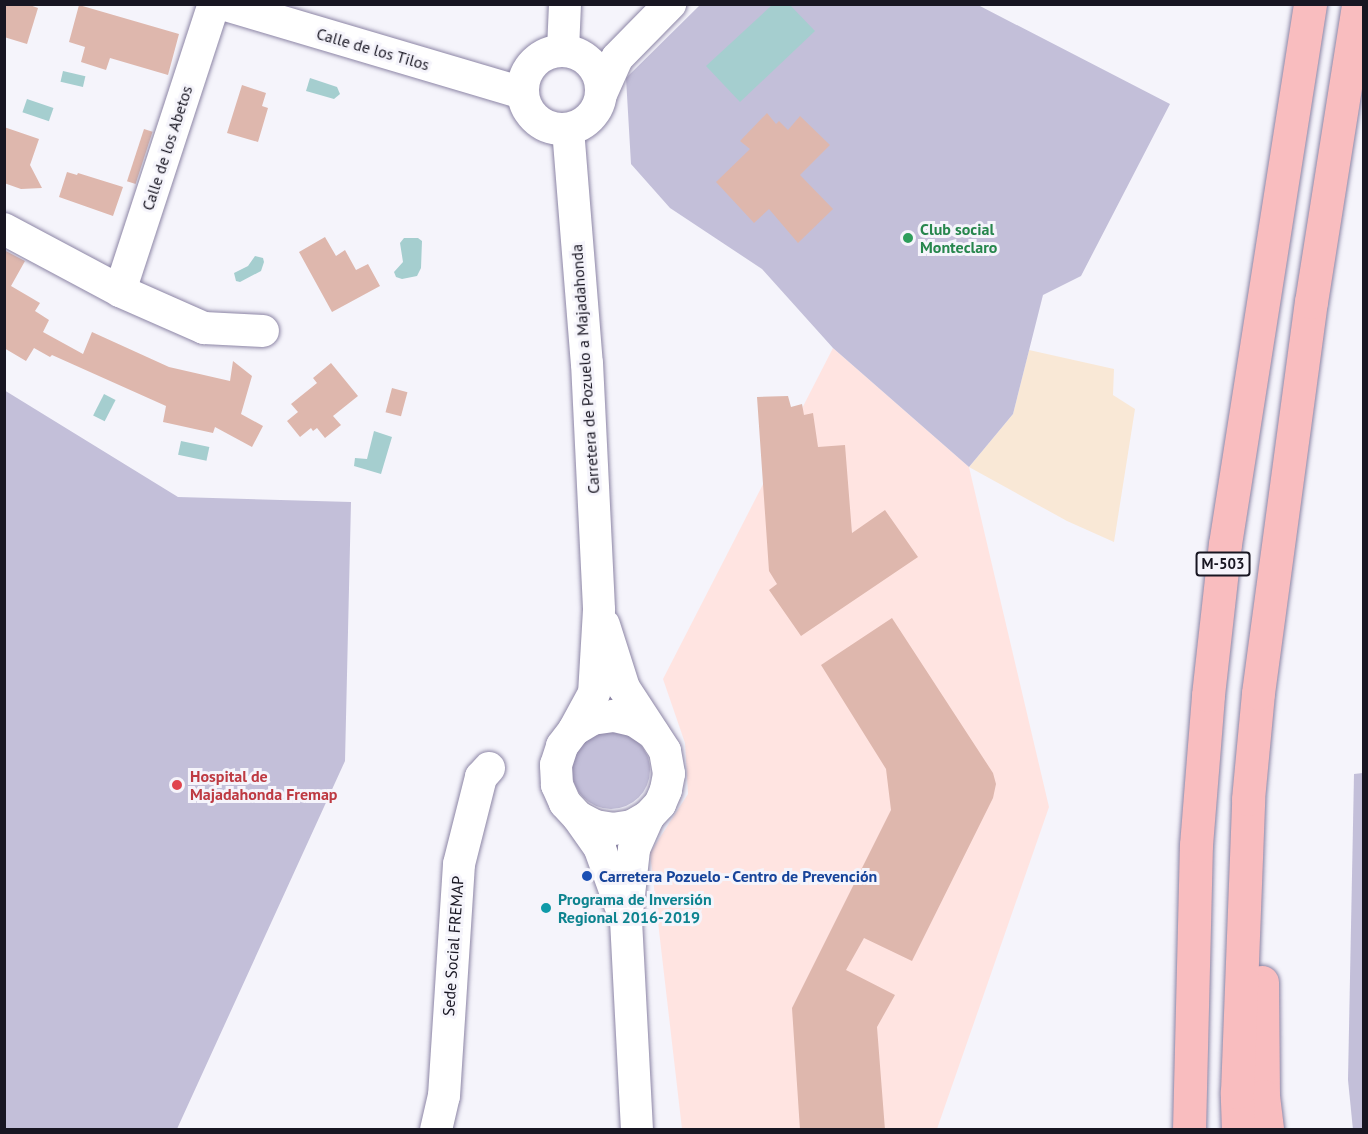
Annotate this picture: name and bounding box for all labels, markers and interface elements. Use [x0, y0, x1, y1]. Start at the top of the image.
street label: Calle de los Tilos [314, 24, 432, 74]
street label: Calle de los Abetos [138, 83, 196, 213]
place label: Club social Monteclaro [920, 219, 997, 257]
marker: Club social Monteclaro [901, 231, 915, 245]
street label: Carretera de Pozuelo a Majadahonda [567, 244, 603, 494]
road number: M-503 [1194, 552, 1252, 576]
place label: Hospital de Majadahonda Fremap [190, 766, 337, 804]
marker: Hospital de Majadahonda Fremap [168, 776, 186, 794]
place label: Carretera Pozuelo - Centro de Prevención [599, 866, 880, 886]
marker: Carretera Pozuelo - Centro de Prevención [580, 869, 594, 883]
street label: Sede Social FREMAP [439, 875, 467, 1017]
place label: Programa de Inversión Regional 2016-2019 [558, 889, 712, 927]
marker: Programa de Inversión Regional 2016-2019 [539, 901, 553, 915]

